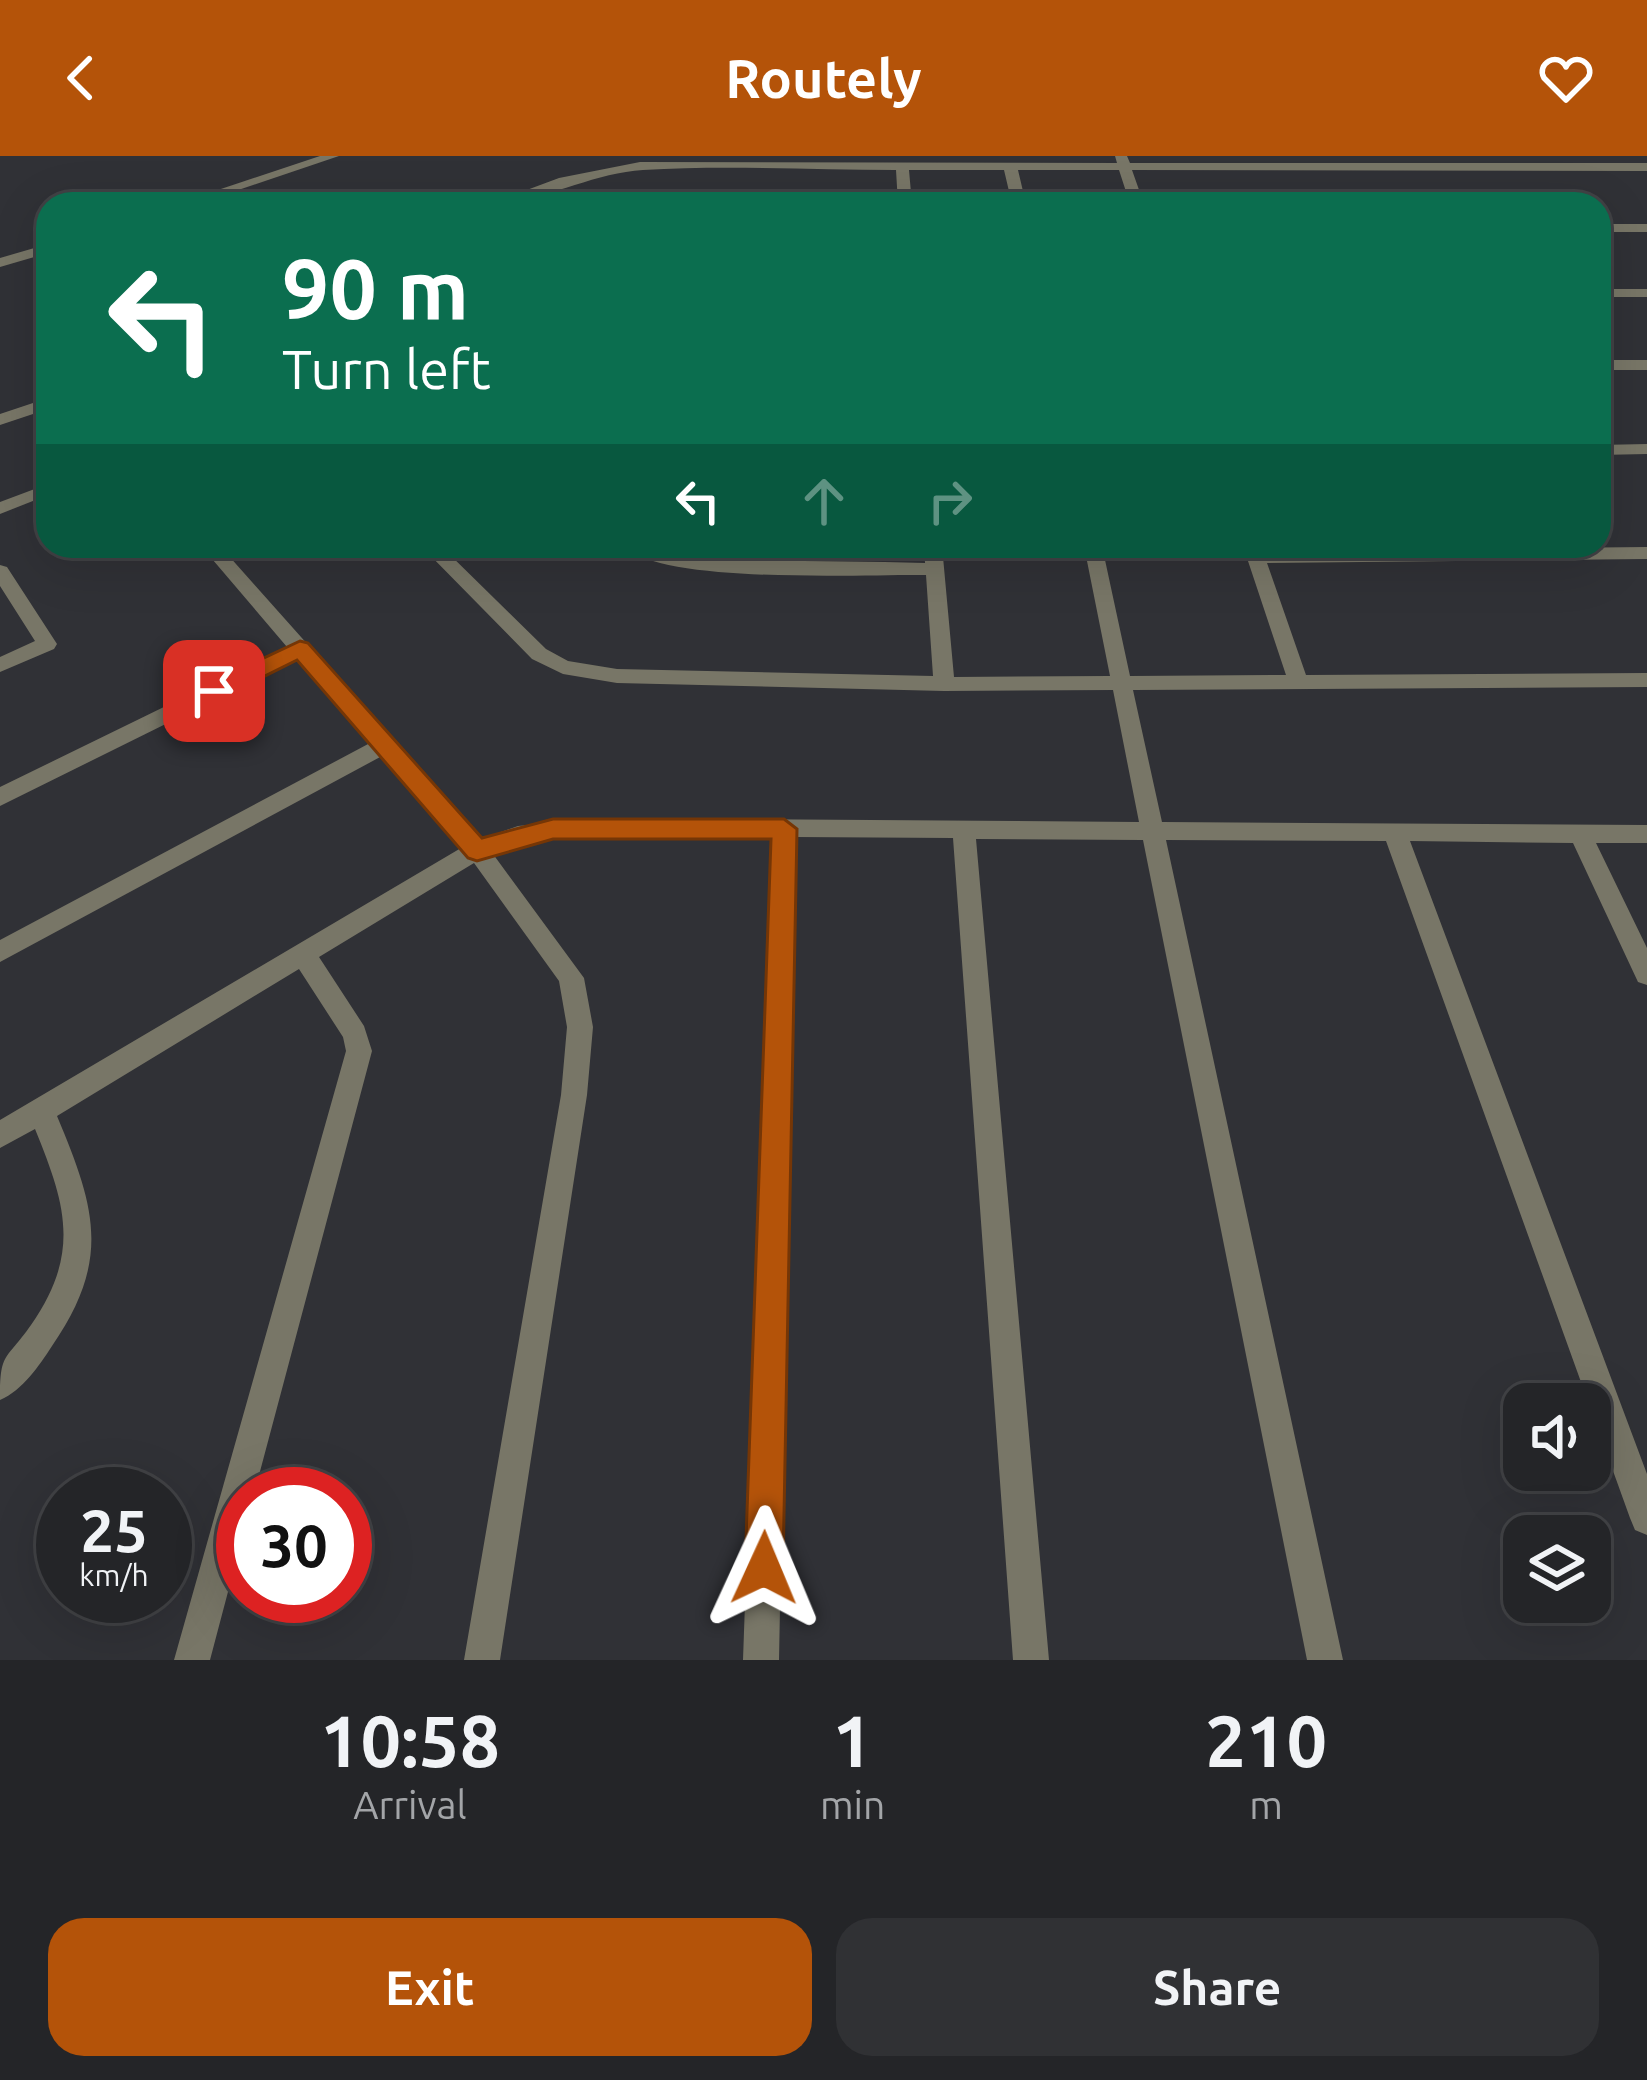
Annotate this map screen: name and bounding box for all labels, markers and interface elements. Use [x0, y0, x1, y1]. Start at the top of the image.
icon: back [48, 45, 114, 111]
icon: heart [1533, 45, 1599, 111]
text: Routely [725, 48, 922, 108]
icon: left [84, 240, 240, 396]
text: 90 m [282, 241, 469, 335]
text: Turn left [282, 339, 491, 399]
icon: left [665, 468, 731, 534]
icon: ahead [791, 468, 857, 534]
icon: right [917, 468, 983, 534]
pin [163, 640, 265, 742]
icon: arrive [181, 658, 247, 724]
map controls [1503, 1383, 1611, 1623]
button: sound [1503, 1383, 1611, 1491]
speed limit sign: 30 [216, 1467, 372, 1623]
text: 25 [80, 1496, 148, 1563]
position arrow [701, 1505, 827, 1631]
button: layers [1503, 1515, 1611, 1623]
text: km/h [79, 1558, 149, 1592]
text: 10:58 [320, 1700, 500, 1781]
text: 1 [832, 1700, 873, 1781]
text: 210 [1205, 1700, 1327, 1781]
text: Arrival [353, 1783, 467, 1826]
text: min [820, 1783, 885, 1826]
text: m [1249, 1783, 1283, 1826]
button: Exit [48, 1918, 812, 2056]
button: Share [836, 1918, 1599, 2056]

